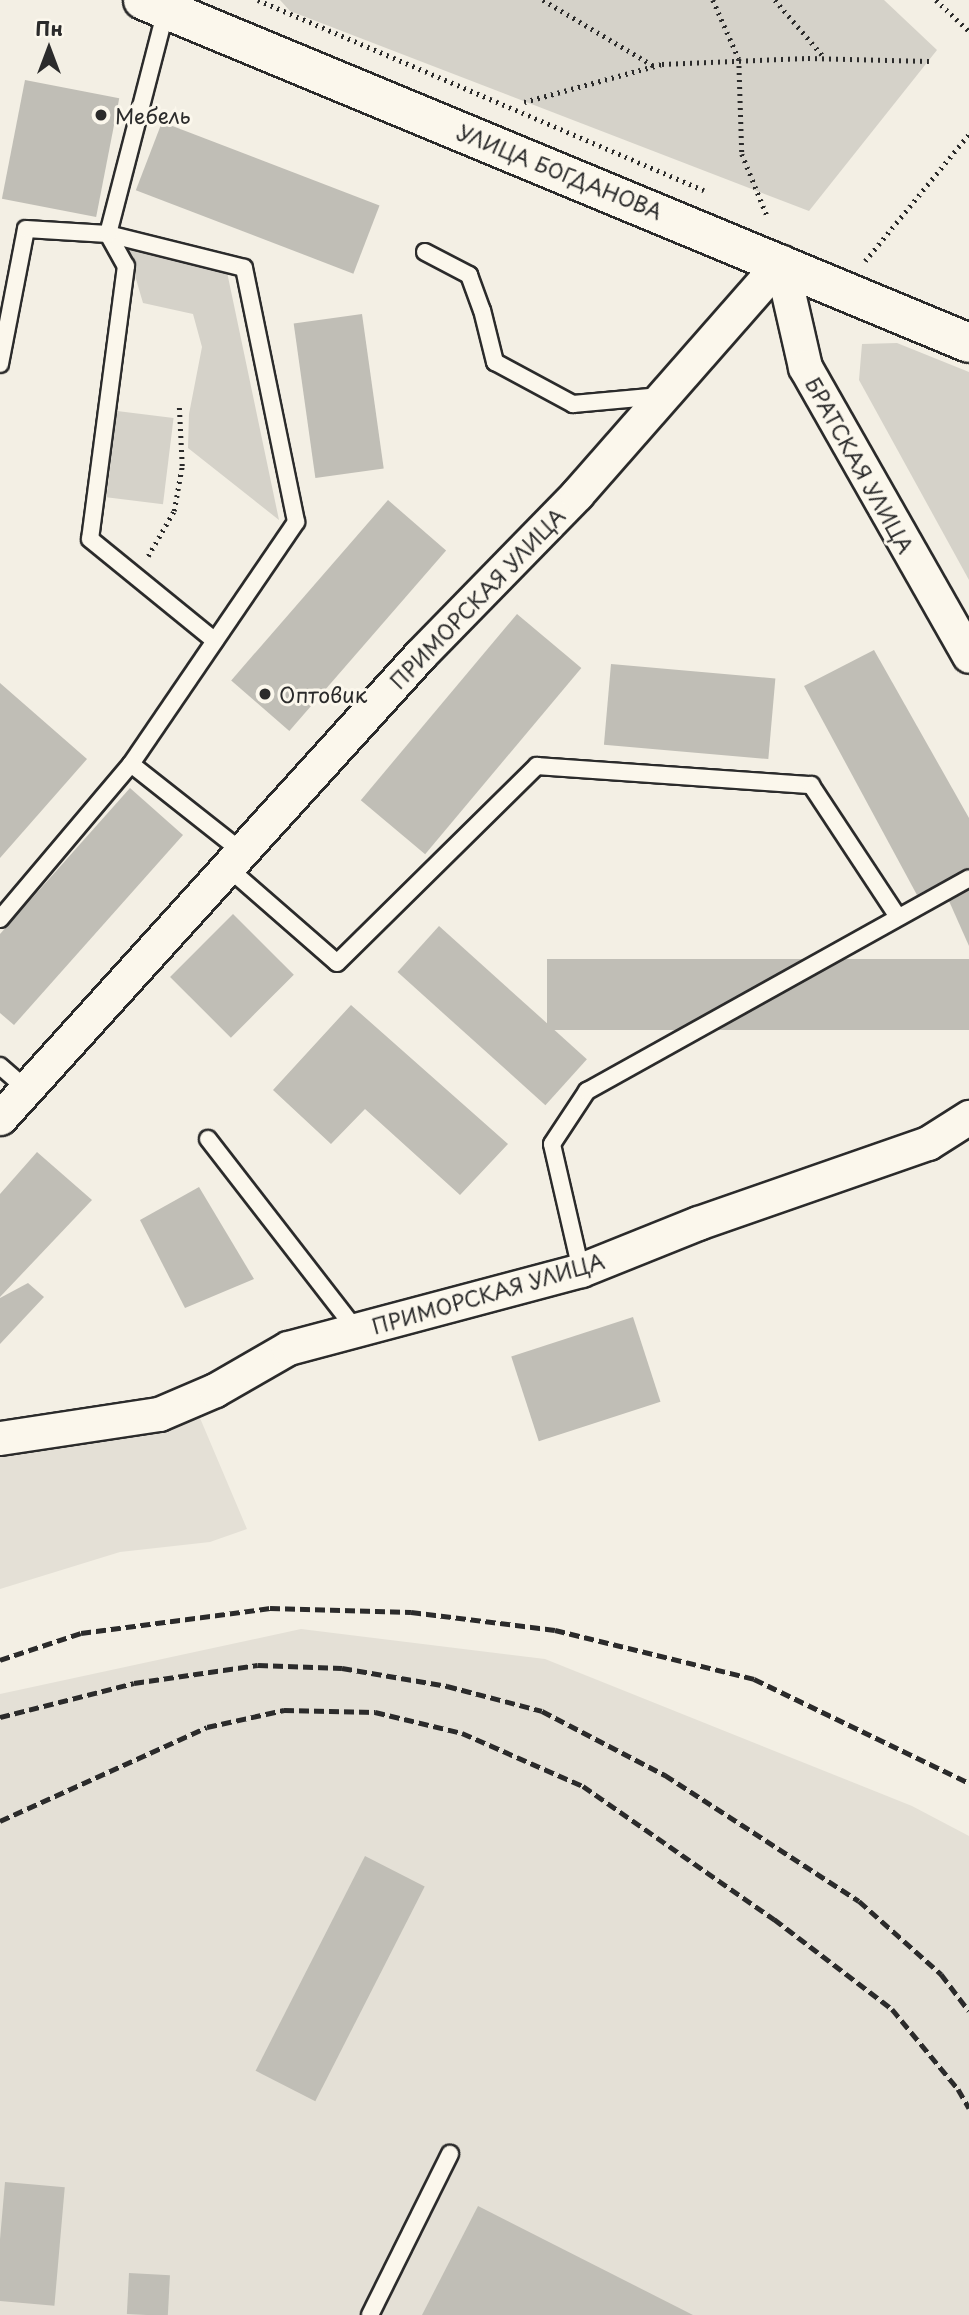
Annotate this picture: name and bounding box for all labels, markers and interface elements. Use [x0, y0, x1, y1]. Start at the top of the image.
north arrow [14, 14, 84, 84]
text: Пн [35, 14, 63, 42]
place label: Мебель [115, 102, 190, 128]
marker: Мебель [93, 107, 109, 123]
street label: УЛИЦА БОГДАНОВА [453, 118, 667, 224]
street label: БРАТСКАЯ УЛИЦА [801, 373, 919, 557]
street label: ПРИМОРСКАЯ УЛИЦА [384, 503, 570, 693]
place label: Оптовик [279, 681, 367, 707]
marker: Оптовик [257, 686, 273, 702]
street label: ПРИМОРСКАЯ УЛИЦА [369, 1248, 607, 1338]

